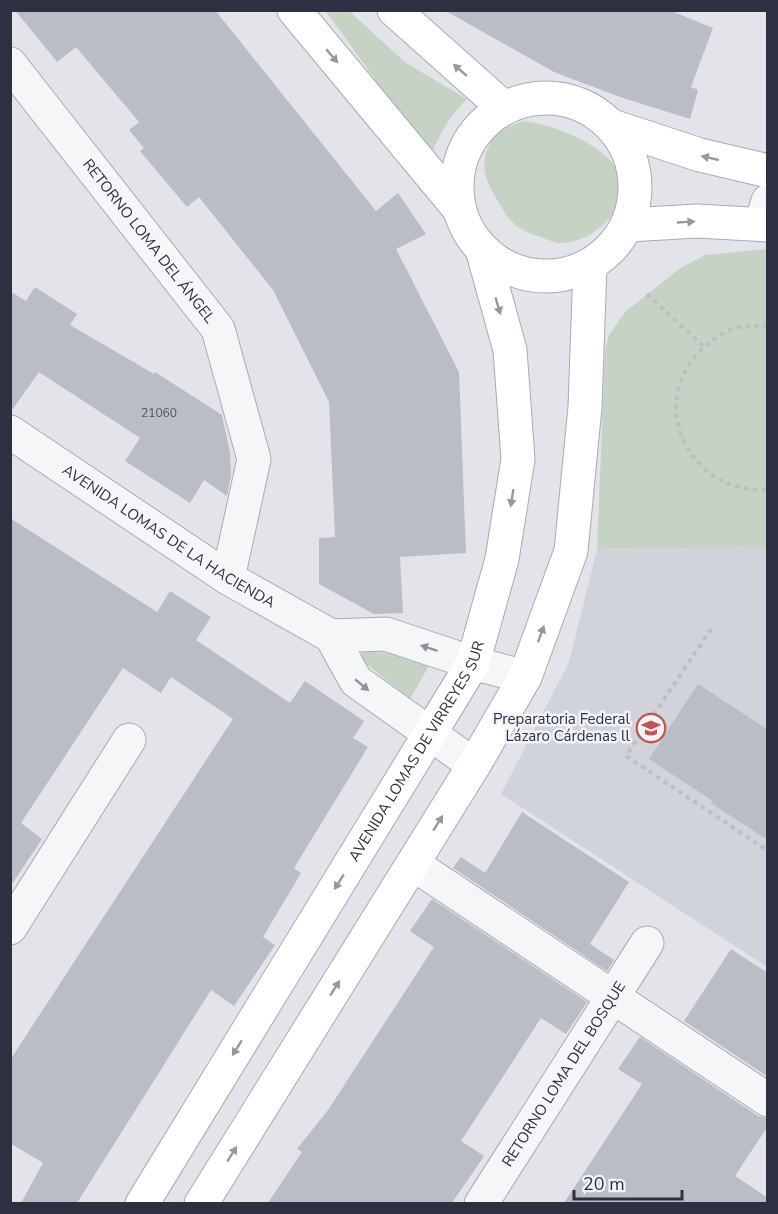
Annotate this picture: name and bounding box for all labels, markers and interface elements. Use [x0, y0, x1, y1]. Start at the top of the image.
one-way arrow [325, 48, 337, 63]
one-way arrow [453, 63, 468, 77]
one-way arrow [701, 152, 720, 162]
street label: RETORNO LOMA DEL ÁNGEL [78, 155, 220, 327]
one-way arrow [677, 217, 696, 226]
one-way arrow [493, 297, 503, 315]
house number: 21060 [141, 405, 177, 421]
street label: AVENIDA LOMAS DE LA HACIENDA [58, 460, 279, 613]
one-way arrow [507, 489, 516, 508]
one-way arrow [536, 624, 546, 642]
street label: AVENIDA LOMAS DE VIRREYES SUR [344, 639, 489, 865]
one-way arrow [420, 643, 438, 652]
one-way arrow [355, 678, 370, 692]
place label: Preparatoria Federal Lázaro Cárdenas ll [493, 709, 631, 746]
school or university icon: Preparatoria Federal Lázaro Cárdenas ll [635, 712, 667, 744]
one-way arrow [433, 815, 444, 831]
one-way arrow [334, 874, 345, 890]
street label: RETORNO LOMA DEL BOSQUE [497, 978, 630, 1170]
one-way arrow [330, 980, 341, 997]
one-way arrow [232, 1040, 243, 1056]
one-way arrow [226, 1146, 237, 1162]
scale bar [574, 1163, 682, 1201]
text: 20 m [583, 1172, 625, 1196]

